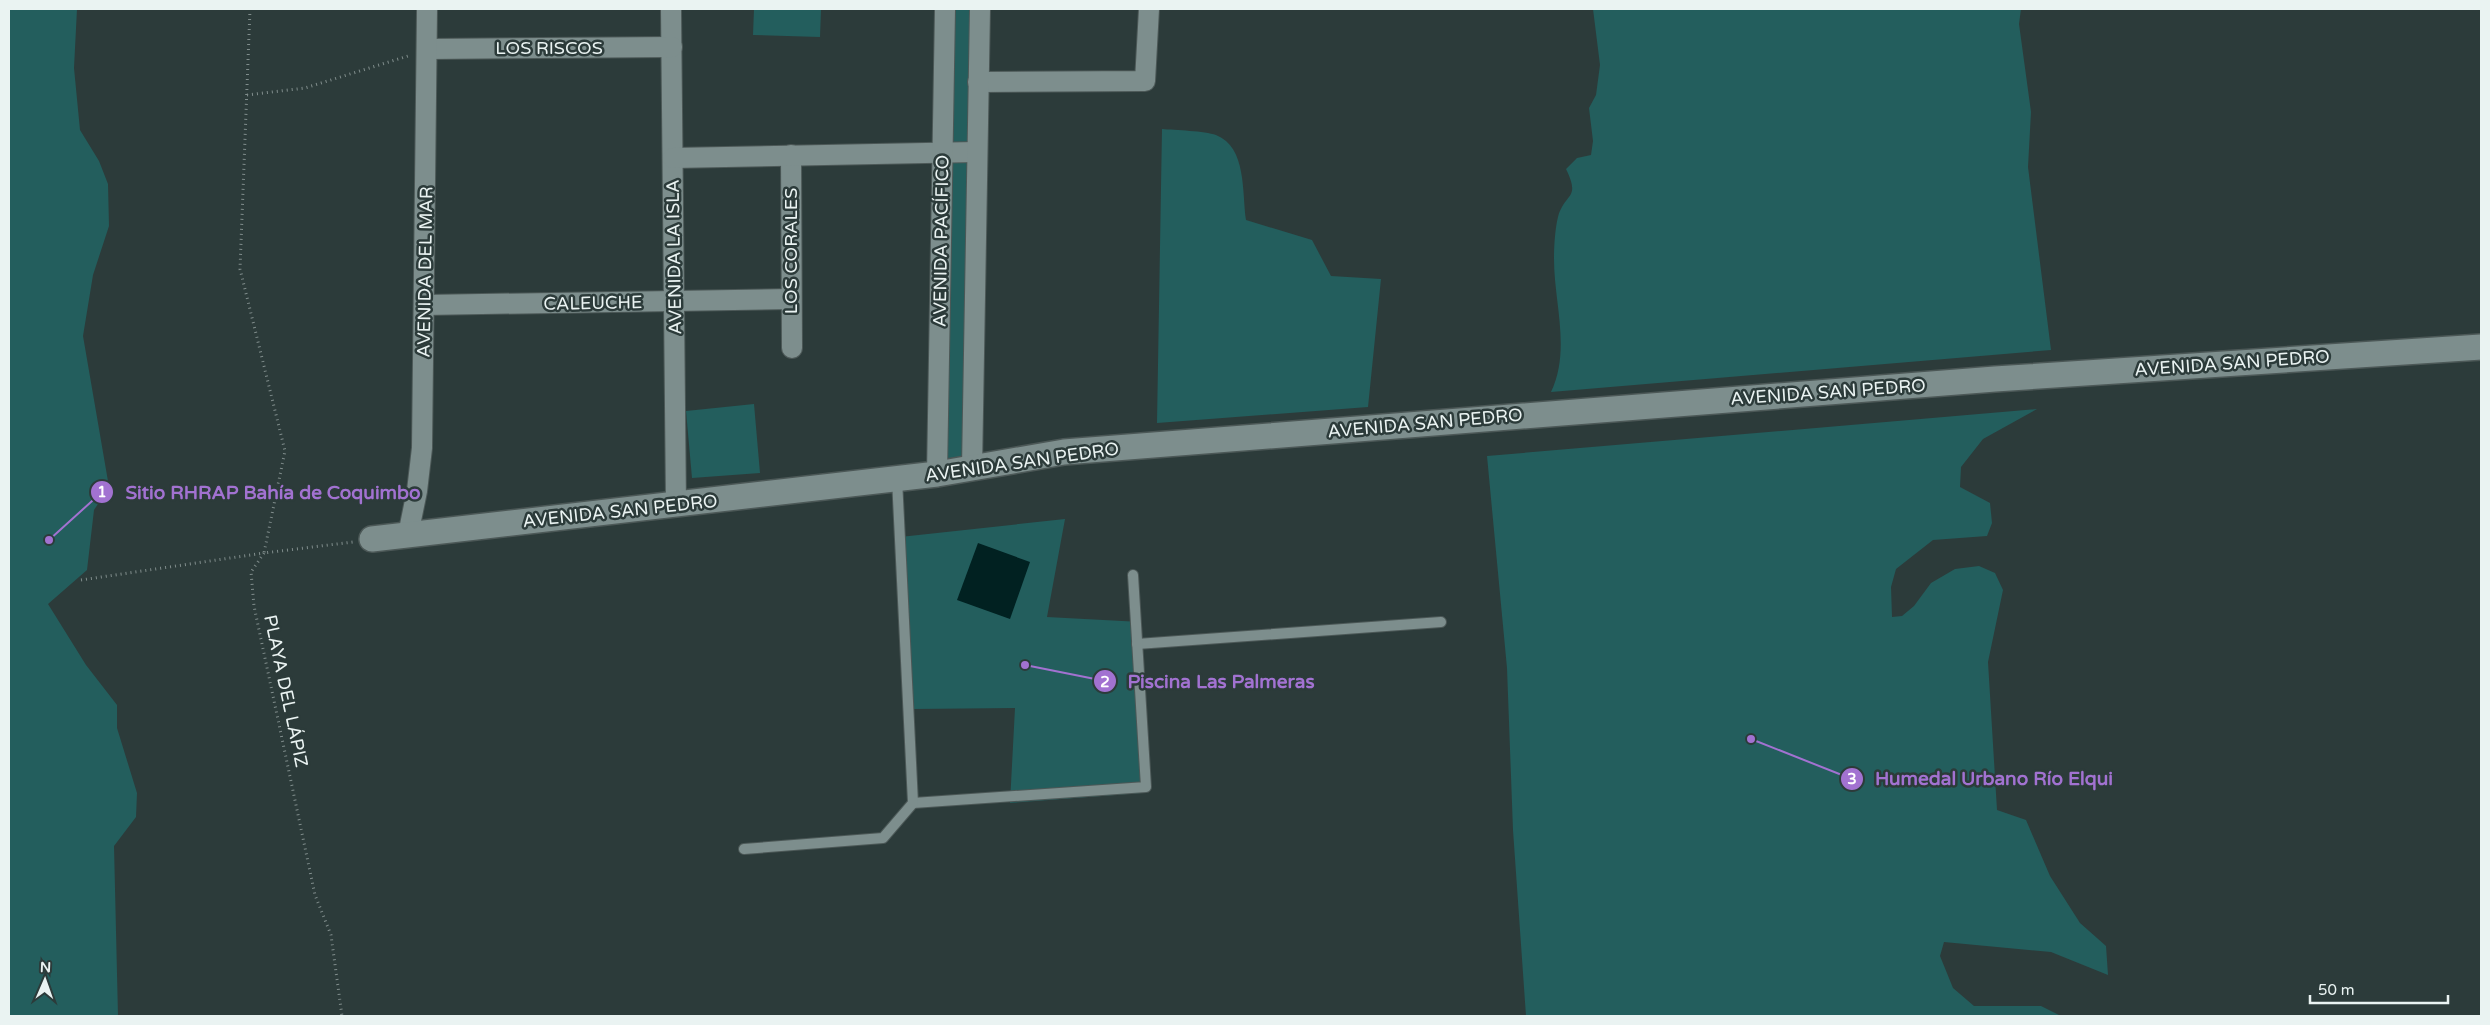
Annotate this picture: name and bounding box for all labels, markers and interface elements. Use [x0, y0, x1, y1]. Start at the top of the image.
street label: LOS RISCOS [495, 37, 603, 59]
street label: AVENIDA PACÍFICO [928, 155, 954, 327]
street label: AVENIDA LA ISLA [662, 179, 686, 335]
street label: AVENIDA DEL MAR [413, 186, 437, 358]
street label: LOS CORALES [780, 188, 802, 314]
street label: CALEUCHE [543, 291, 643, 315]
street label: AVENIDA SAN PEDRO [2134, 345, 2330, 381]
street label: AVENIDA SAN PEDRO [1730, 374, 1926, 410]
street label: AVENIDA SAN PEDRO [1327, 404, 1523, 442]
street label: AVENIDA SAN PEDRO [924, 437, 1120, 487]
callout: Sitio RHRAP Bahía de Coquimbo [90, 475, 430, 509]
text: Sitio RHRAP Bahía de Coquimbo [125, 482, 421, 505]
text: 1 [97, 483, 107, 501]
street label: AVENIDA SAN PEDRO [522, 490, 718, 532]
street label: PLAYA DEL LÁPIZ [259, 613, 313, 769]
callout: Piscina Las Palmeras [1093, 664, 1325, 698]
text: Piscina Las Palmeras [1127, 671, 1315, 693]
text: 2 [1100, 673, 1110, 691]
callout: Humedal Urbano Río Elqui [1840, 762, 2123, 796]
text: Humedal Urbano Río Elqui [1875, 768, 2113, 791]
text: 3 [1847, 770, 1857, 788]
north arrow [20, 955, 70, 1005]
text: N [40, 959, 51, 976]
scale bar [2310, 972, 2448, 1004]
text: 50 m [2318, 981, 2355, 999]

